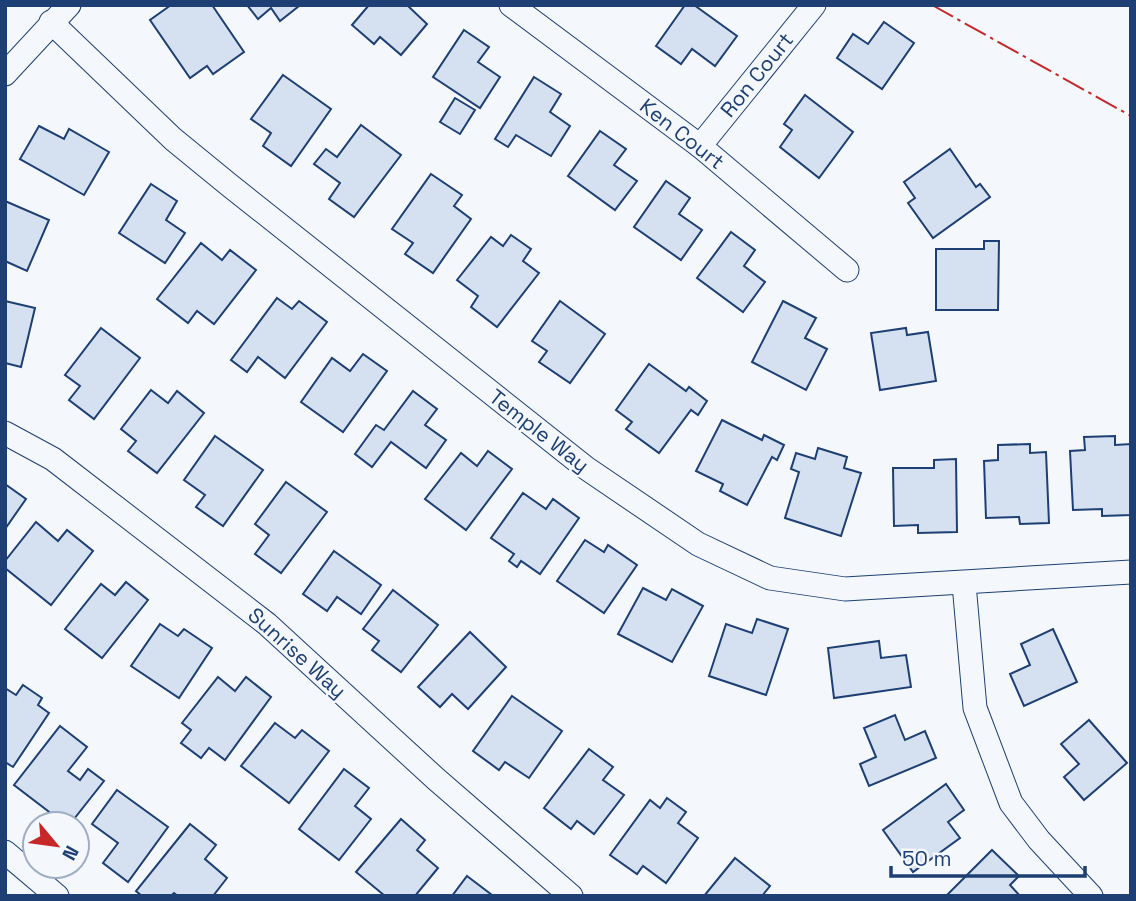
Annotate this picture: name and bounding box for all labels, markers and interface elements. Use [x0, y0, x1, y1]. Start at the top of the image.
street label: Ron Court [714, 27, 799, 123]
street label: Ken Court [635, 92, 730, 175]
street label: Temple Way [484, 383, 595, 478]
street label: Sunrise Way [243, 601, 352, 704]
north arrow [21, 810, 91, 880]
scale bar [891, 834, 1085, 878]
text: N [56, 841, 84, 865]
text: 50 m [902, 845, 952, 872]

